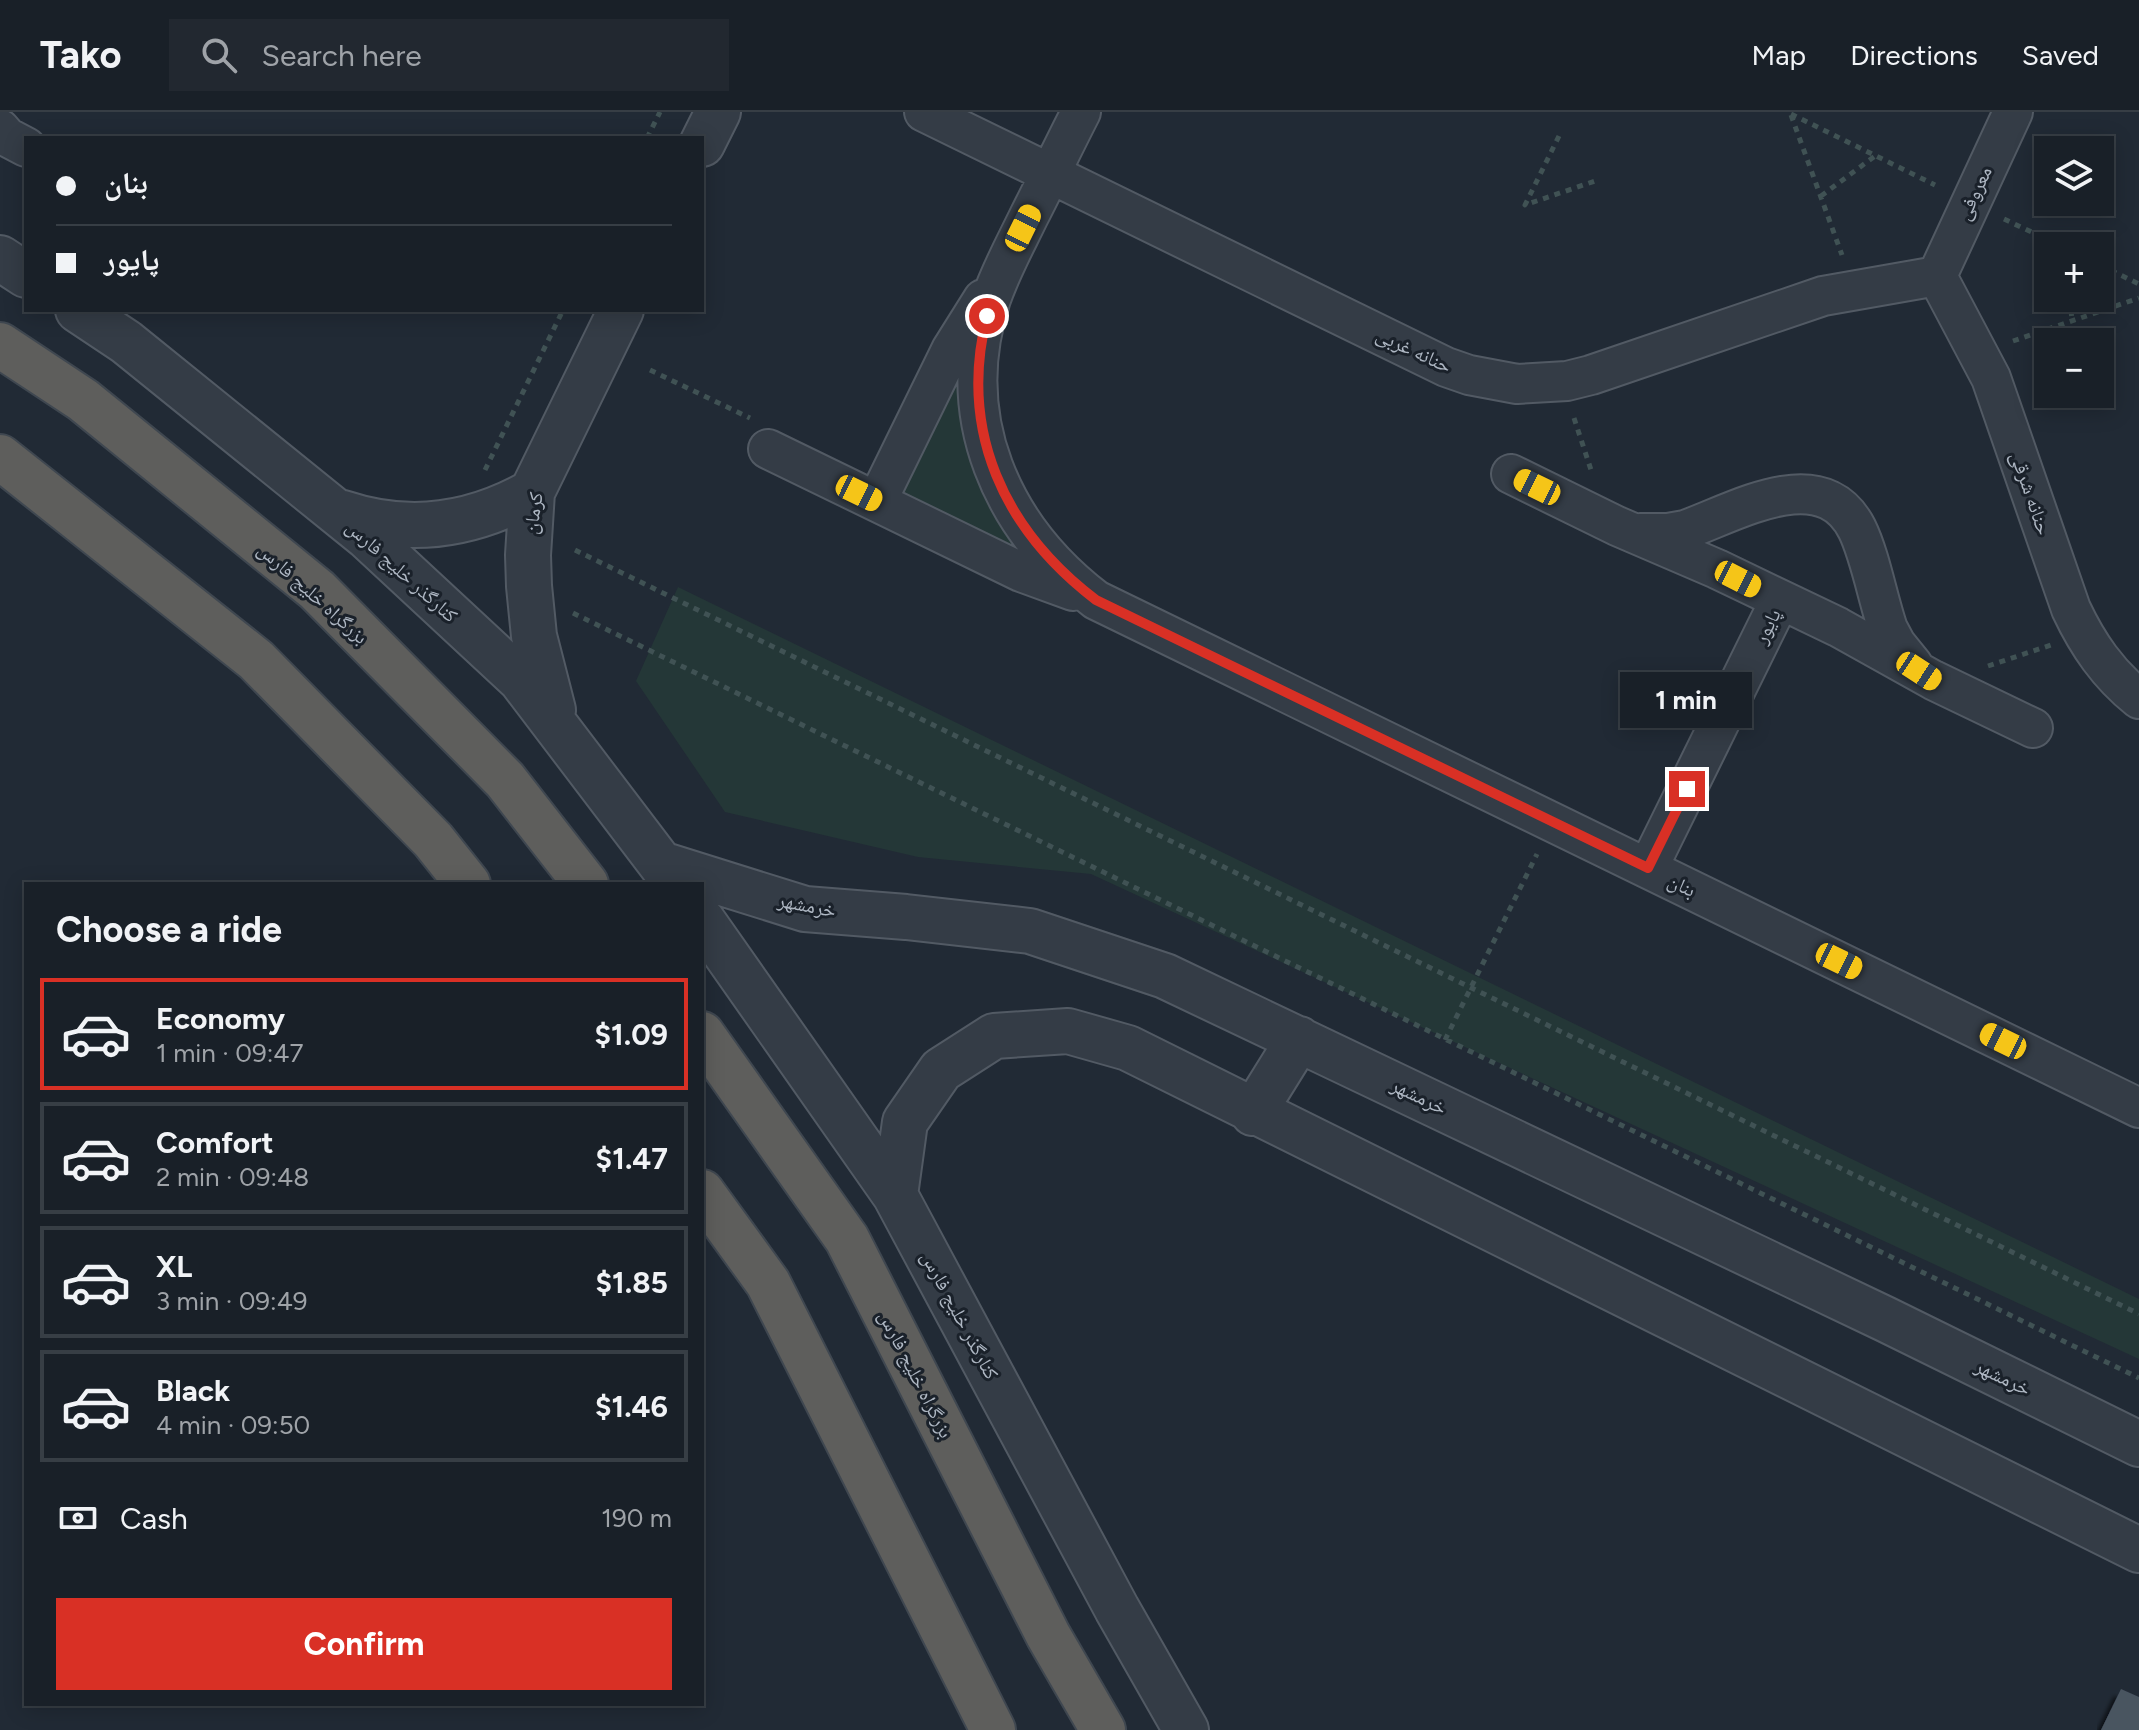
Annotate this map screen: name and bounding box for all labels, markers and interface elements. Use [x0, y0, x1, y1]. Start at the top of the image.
search box [169, 19, 729, 91]
text: Tako [40, 32, 121, 78]
icon: search [197, 33, 241, 77]
text: Search here [261, 37, 422, 74]
text: Map [1752, 38, 1806, 72]
text: Directions [1850, 38, 1978, 72]
text: Saved [2022, 38, 2099, 72]
map controls [2034, 136, 2114, 408]
button: layers [2034, 136, 2114, 216]
street label: معروفی [1951, 162, 1997, 224]
text: بنان [104, 164, 148, 201]
car [1002, 201, 1044, 255]
button: + [2034, 232, 2114, 312]
text: پایور [104, 241, 159, 278]
route start [969, 298, 1005, 334]
street label: حنانه غربی [1372, 322, 1456, 378]
button: − [2034, 328, 2114, 408]
street label: حنانه شرقی [2006, 448, 2057, 538]
car [1510, 466, 1564, 508]
car [832, 472, 886, 514]
street label: کرمان [518, 490, 548, 536]
street label: کنارگذر خلیج فارس [341, 515, 463, 628]
street label: بزرگراه خلیج فارس [252, 537, 373, 650]
car [1711, 557, 1765, 601]
street label: پایور [1748, 605, 1786, 648]
car [1892, 648, 1946, 694]
callout: 1 min [1621, 673, 1753, 729]
text: 1 min [1655, 684, 1717, 716]
route end [1669, 771, 1705, 807]
street label: بنان [1664, 868, 1700, 902]
street label: خرمشهر [775, 887, 838, 922]
text: Choose a ride [56, 908, 282, 951]
car [1812, 940, 1866, 982]
icon: car [60, 998, 132, 1070]
text: Economy [156, 1000, 285, 1037]
text: $1.09 [594, 1016, 668, 1053]
car [1976, 1020, 2030, 1062]
text: 1 min · 09:47 [156, 1037, 303, 1069]
street label: خرمشهر [1386, 1072, 1451, 1120]
icon: car [60, 1122, 132, 1194]
text: Comfort [156, 1124, 274, 1161]
text: $1.47 [596, 1140, 668, 1177]
text: 2 min · 09:48 [156, 1161, 309, 1193]
icon: car [60, 1246, 132, 1318]
street label: کنارگذر خلیج فارس [915, 1247, 1004, 1384]
text: XL [156, 1248, 192, 1285]
text: $1.85 [595, 1264, 668, 1301]
text: 3 min · 09:49 [156, 1285, 308, 1317]
street label: بزرگراه خلیج فارس [873, 1306, 958, 1442]
street label: خرمشهر [1970, 1353, 2035, 1401]
icon: car [60, 1370, 132, 1442]
text: Black [156, 1372, 230, 1409]
text: $1.46 [595, 1388, 668, 1425]
text: 4 min · 09:50 [156, 1409, 310, 1441]
icon: cash [56, 1496, 100, 1540]
text: Cash [120, 1500, 188, 1537]
text: 190 m [601, 1502, 672, 1534]
button: Confirm [56, 1598, 672, 1690]

